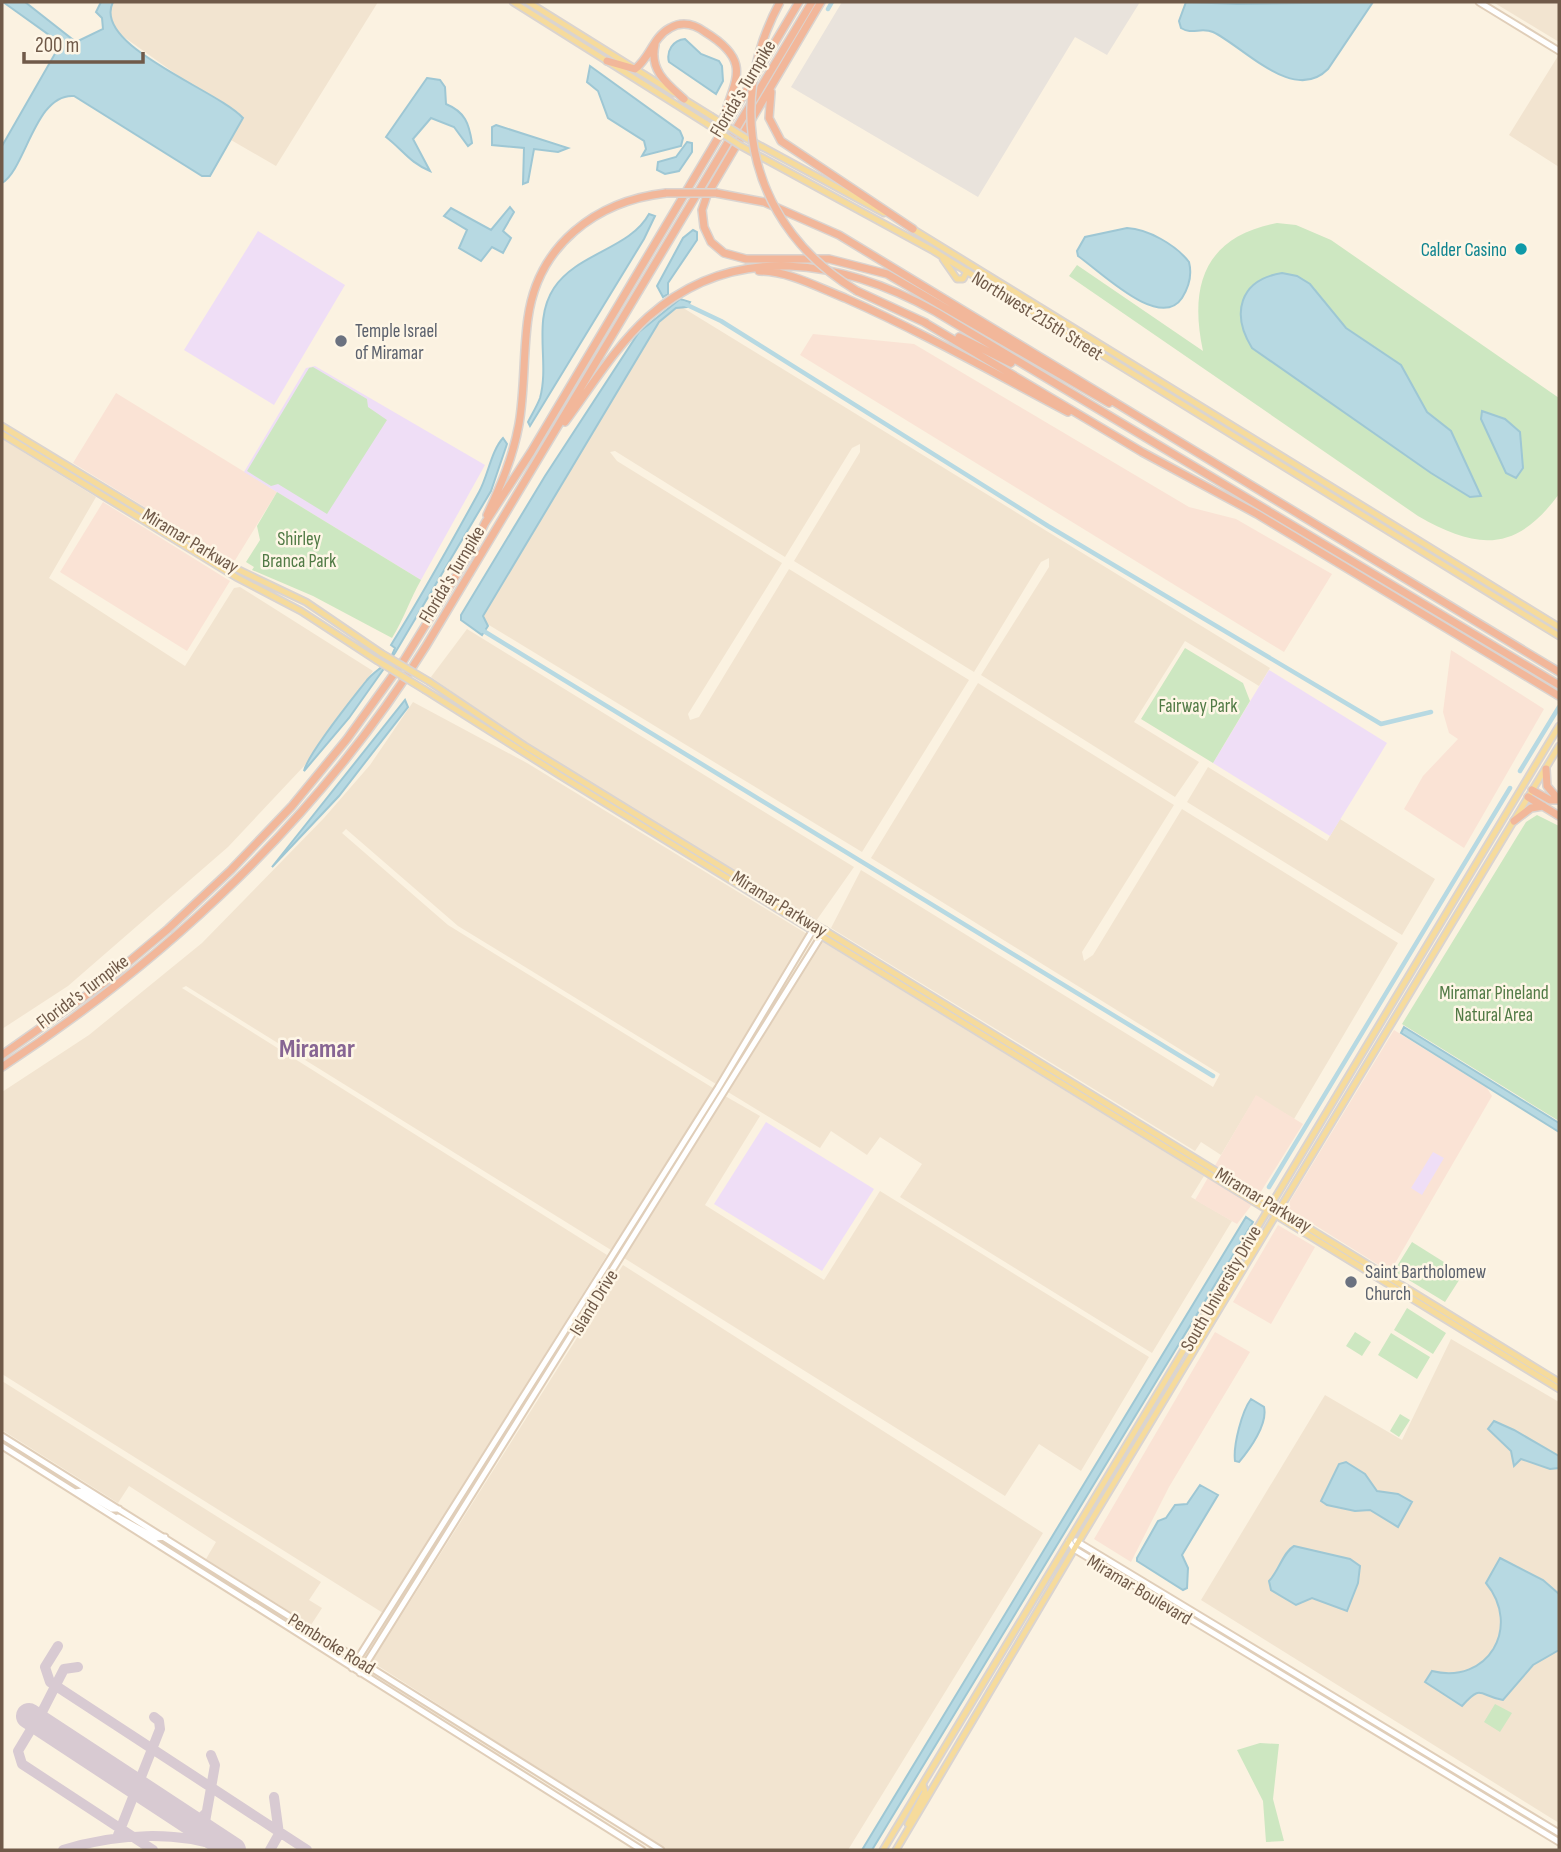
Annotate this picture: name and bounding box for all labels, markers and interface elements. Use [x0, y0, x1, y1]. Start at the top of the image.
scale bar [24, 21, 144, 65]
text: 200 m [35, 33, 79, 58]
street label: Florida's Turnpike [705, 36, 781, 142]
place label: Calder Casino [1421, 239, 1507, 262]
marker: Calder Casino [1513, 241, 1529, 257]
street label: Northwest 215th Street [967, 267, 1107, 366]
place label: Temple Israel of Miramar [355, 320, 438, 365]
marker: Temple Israel of Miramar [333, 333, 349, 349]
street label: Miramar Parkway [138, 504, 243, 579]
street label: Florida's Turnpike [414, 522, 490, 628]
park label: Shirley Branca Park [262, 528, 337, 573]
park label: Fairway Park [1158, 695, 1238, 718]
street label: Miramar Parkway [727, 866, 832, 943]
street label: Florida's Turnpike [32, 950, 134, 1034]
park label: Miramar Pineland Natural Area [1439, 982, 1549, 1027]
district label: Miramar [279, 1034, 355, 1065]
street label: Miramar Parkway [1211, 1163, 1316, 1238]
street label: South University Drive [1176, 1222, 1267, 1356]
place label: Saint Bartholomew Church [1365, 1261, 1487, 1306]
street label: Island Drive [565, 1265, 624, 1340]
marker: Saint Bartholomew Church [1343, 1274, 1359, 1290]
street label: Miramar Boulevard [1083, 1550, 1196, 1631]
street label: Pembroke Road [284, 1609, 379, 1680]

